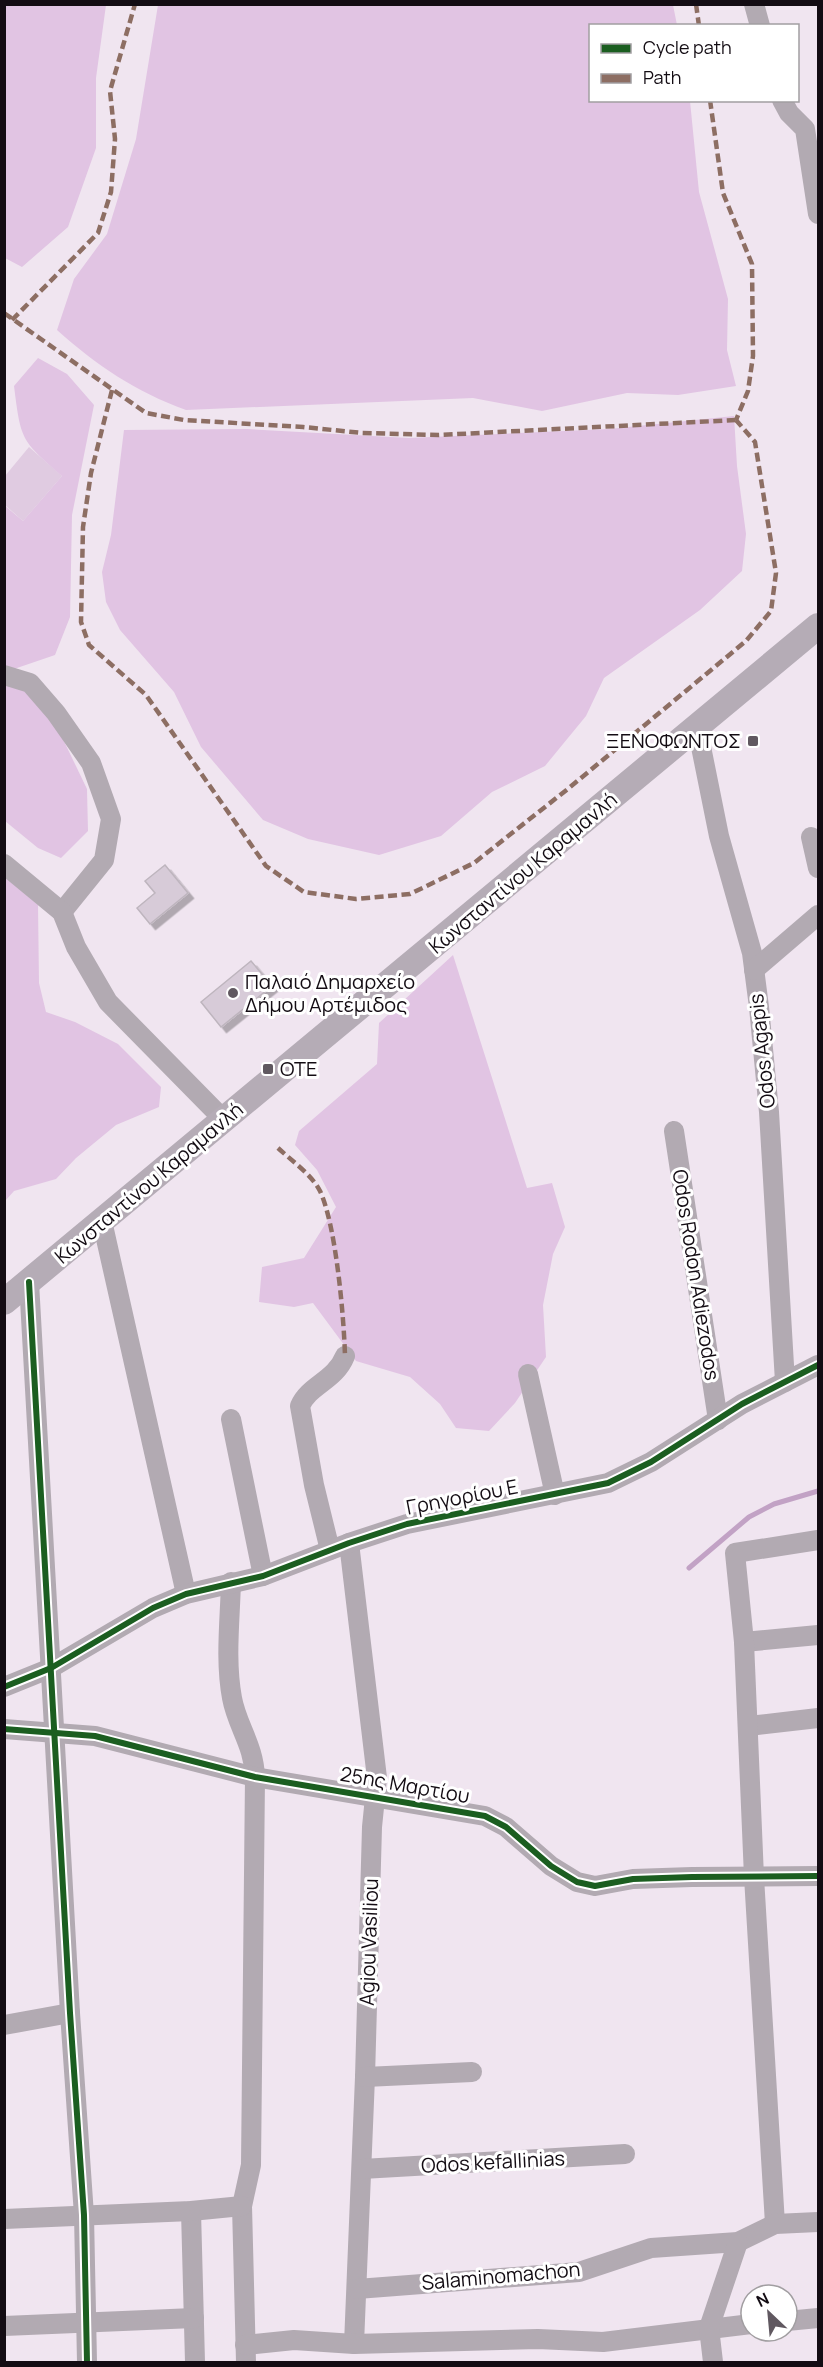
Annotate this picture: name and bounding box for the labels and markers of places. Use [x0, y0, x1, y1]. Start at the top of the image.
place label: ΞΕΝΟΦΩΝΤΟΣ [606, 727, 741, 754]
marker: ΞΕΝΟΦΩΝΤΟΣ [746, 734, 760, 748]
place label: Παλαιό Δημαρχείο Δήμου Αρτέμιδος [245, 968, 415, 1018]
marker: Παλαιό Δημαρχείο Δήμου Αρτέμιδος [226, 986, 240, 1000]
place label: ΟΤΕ [280, 1055, 317, 1082]
marker: ΟΤΕ [261, 1062, 275, 1076]

